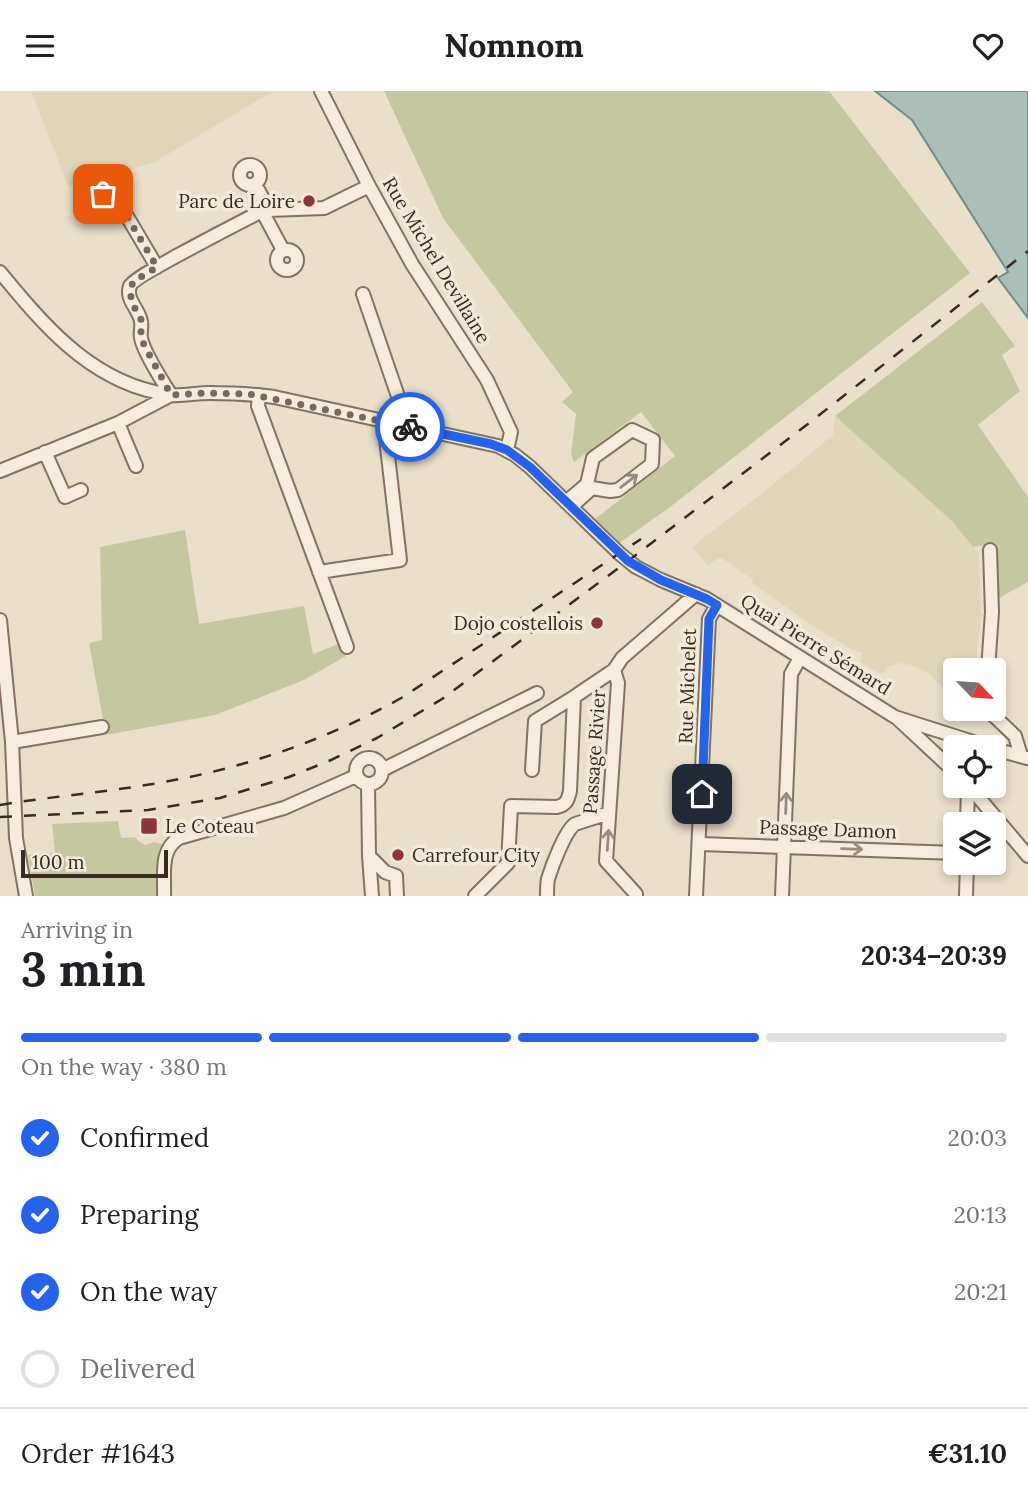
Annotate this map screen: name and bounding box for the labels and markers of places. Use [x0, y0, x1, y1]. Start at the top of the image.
pin [73, 164, 133, 224]
place label: Parc de Loire [178, 189, 295, 213]
marker: Parc de Loire [301, 193, 317, 209]
place label: Dojo costellois [453, 611, 583, 635]
marker: Dojo costellois [589, 615, 605, 631]
pin [672, 764, 732, 824]
place label: Le Coteau [165, 814, 254, 838]
marker: Le Coteau [139, 816, 159, 836]
place label: Carrefour City [412, 843, 540, 867]
marker: Carrefour City [390, 847, 406, 863]

